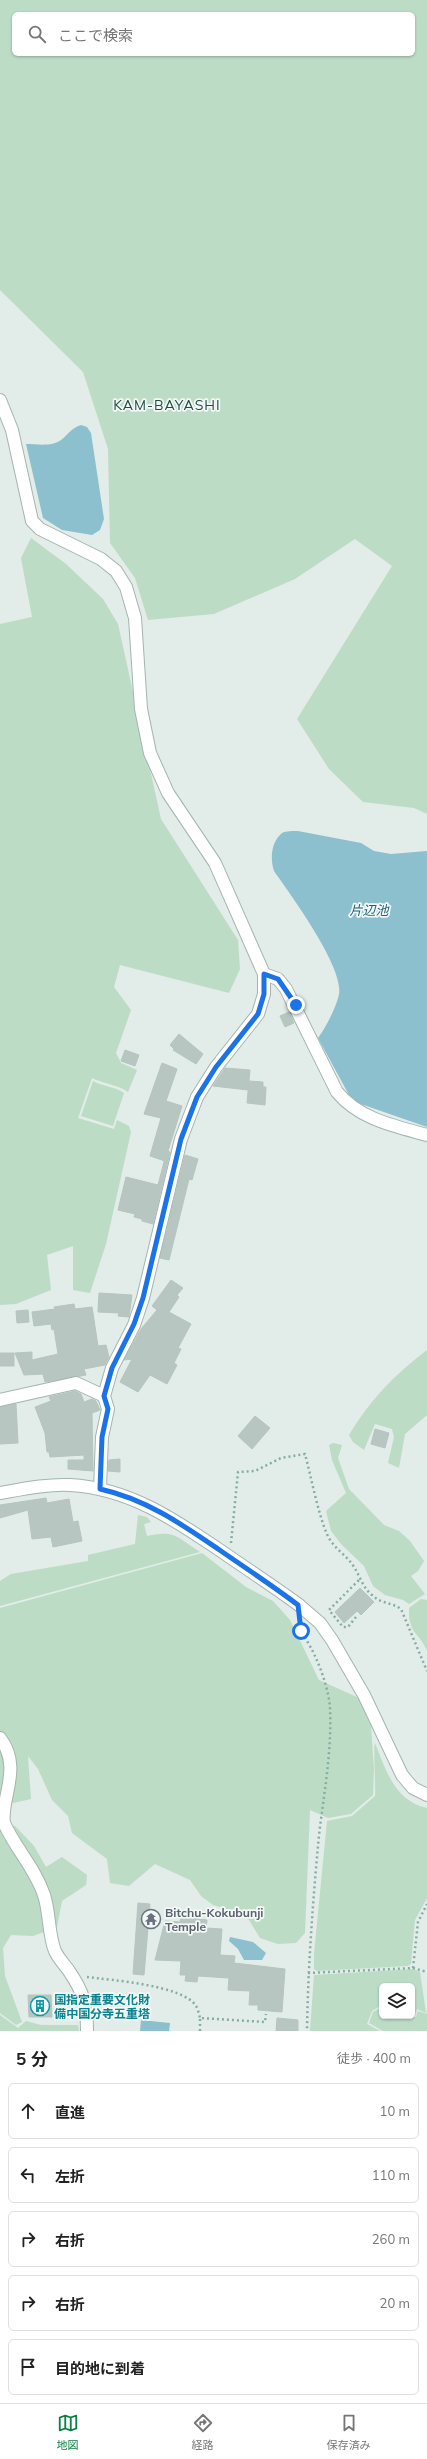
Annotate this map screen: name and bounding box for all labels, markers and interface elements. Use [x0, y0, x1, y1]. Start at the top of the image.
search box [12, 12, 415, 56]
icon: search [26, 23, 48, 45]
text: ここで検索 [58, 26, 133, 45]
district label: KAM-BAYASHI [113, 396, 221, 414]
water label: 片辺池 [349, 902, 390, 918]
route end [287, 996, 305, 1014]
route start [292, 1622, 310, 1640]
place label: Bitchu-Kokubunji Temple [165, 1905, 263, 1934]
temple icon: Bitchu-Kokubunji Temple [140, 1908, 162, 1930]
map controls [379, 1983, 415, 2019]
button: layers [379, 1983, 415, 2019]
place label: 国指定重要文化財 備中国分寺五重塔 [54, 1992, 150, 2021]
building icon: 国指定重要文化財 備中国分寺五重塔 [29, 1995, 51, 2017]
text: 5 分 [16, 2048, 48, 2069]
text: 徒歩 · 400 m [337, 2050, 411, 2066]
icon: ahead [17, 2100, 39, 2122]
text: 直進 [55, 2103, 85, 2122]
text: 10 m [380, 2103, 410, 2119]
icon: left [17, 2164, 39, 2186]
text: 左折 [55, 2167, 85, 2186]
text: 110 m [372, 2167, 410, 2183]
icon: right [17, 2228, 39, 2250]
text: 右折 [55, 2231, 85, 2250]
text: 260 m [372, 2231, 410, 2247]
icon: right [17, 2292, 39, 2314]
text: 右折 [55, 2295, 85, 2314]
text: 20 m [380, 2295, 410, 2311]
icon: arrive [17, 2356, 39, 2378]
text: 目的地に到着 [55, 2359, 145, 2378]
tab: 地図 [57, 2412, 79, 2452]
tab: 経路 [192, 2412, 214, 2452]
tab: 保存済み [327, 2412, 371, 2452]

